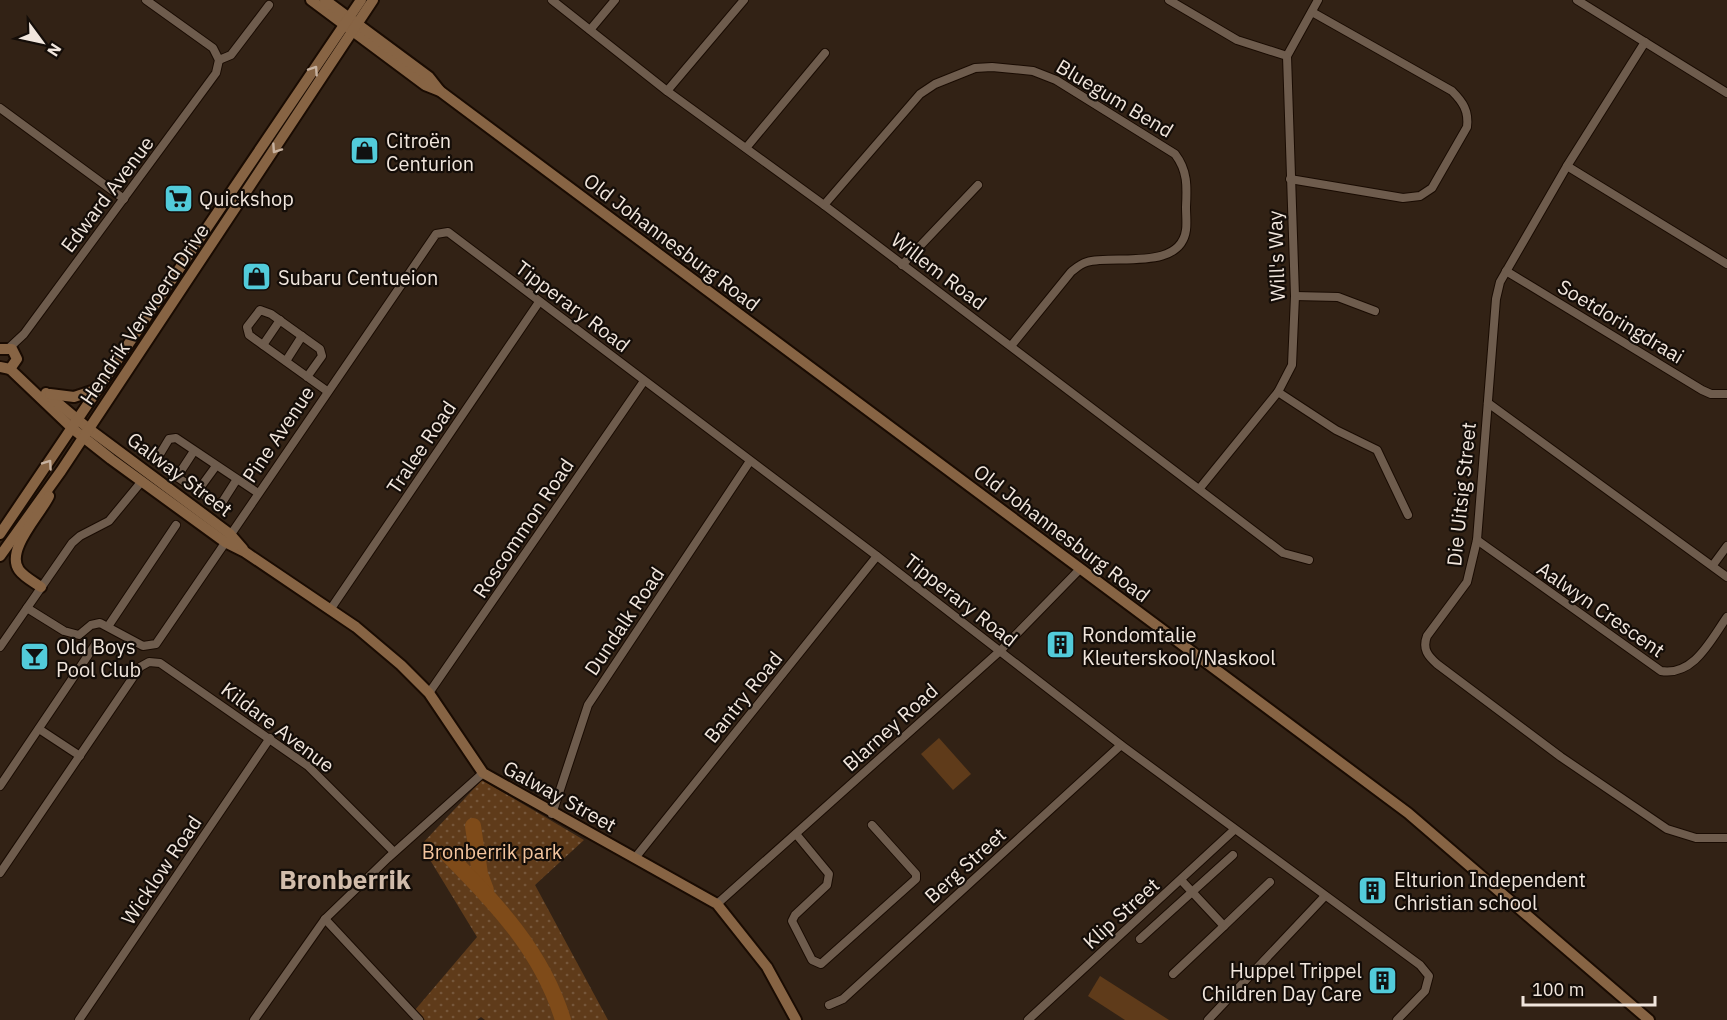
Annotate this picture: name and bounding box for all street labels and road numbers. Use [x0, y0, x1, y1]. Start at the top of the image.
street label: Bluegum Bend [1052, 52, 1178, 144]
street label: Edward Avenue [54, 130, 160, 258]
street label: Old Johannesburg Road [578, 167, 766, 317]
street label: Will's Way [1261, 210, 1291, 302]
street label: Hendrik Verwoerd Drive [73, 218, 215, 410]
street label: Willem Road [886, 226, 992, 316]
street label: Tipperary Road [510, 254, 636, 358]
street label: Soetdoringdraai [1553, 273, 1689, 369]
street label: Pine Avenue [236, 380, 320, 488]
street label: Tralee Road [380, 395, 462, 499]
street label: Die Uitsig Street [1440, 421, 1482, 567]
street label: Galway Street [122, 426, 238, 522]
street label: Roscommon Road [466, 453, 580, 603]
street label: Old Johannesburg Road [968, 458, 1156, 608]
street label: Tipperary Road [899, 547, 1023, 653]
street label: Aalwyn Crescent [1532, 555, 1670, 663]
street label: Dundalk Road [578, 562, 670, 680]
street label: Bantry Road [698, 646, 788, 748]
street label: Kildare Avenue [216, 676, 340, 778]
street label: Blarney Road [837, 677, 943, 777]
street label: Galway Street [499, 754, 621, 838]
street label: Wicklow Road [115, 810, 207, 930]
street label: Berg Street [918, 821, 1012, 909]
street label: Klip Street [1077, 871, 1165, 955]

